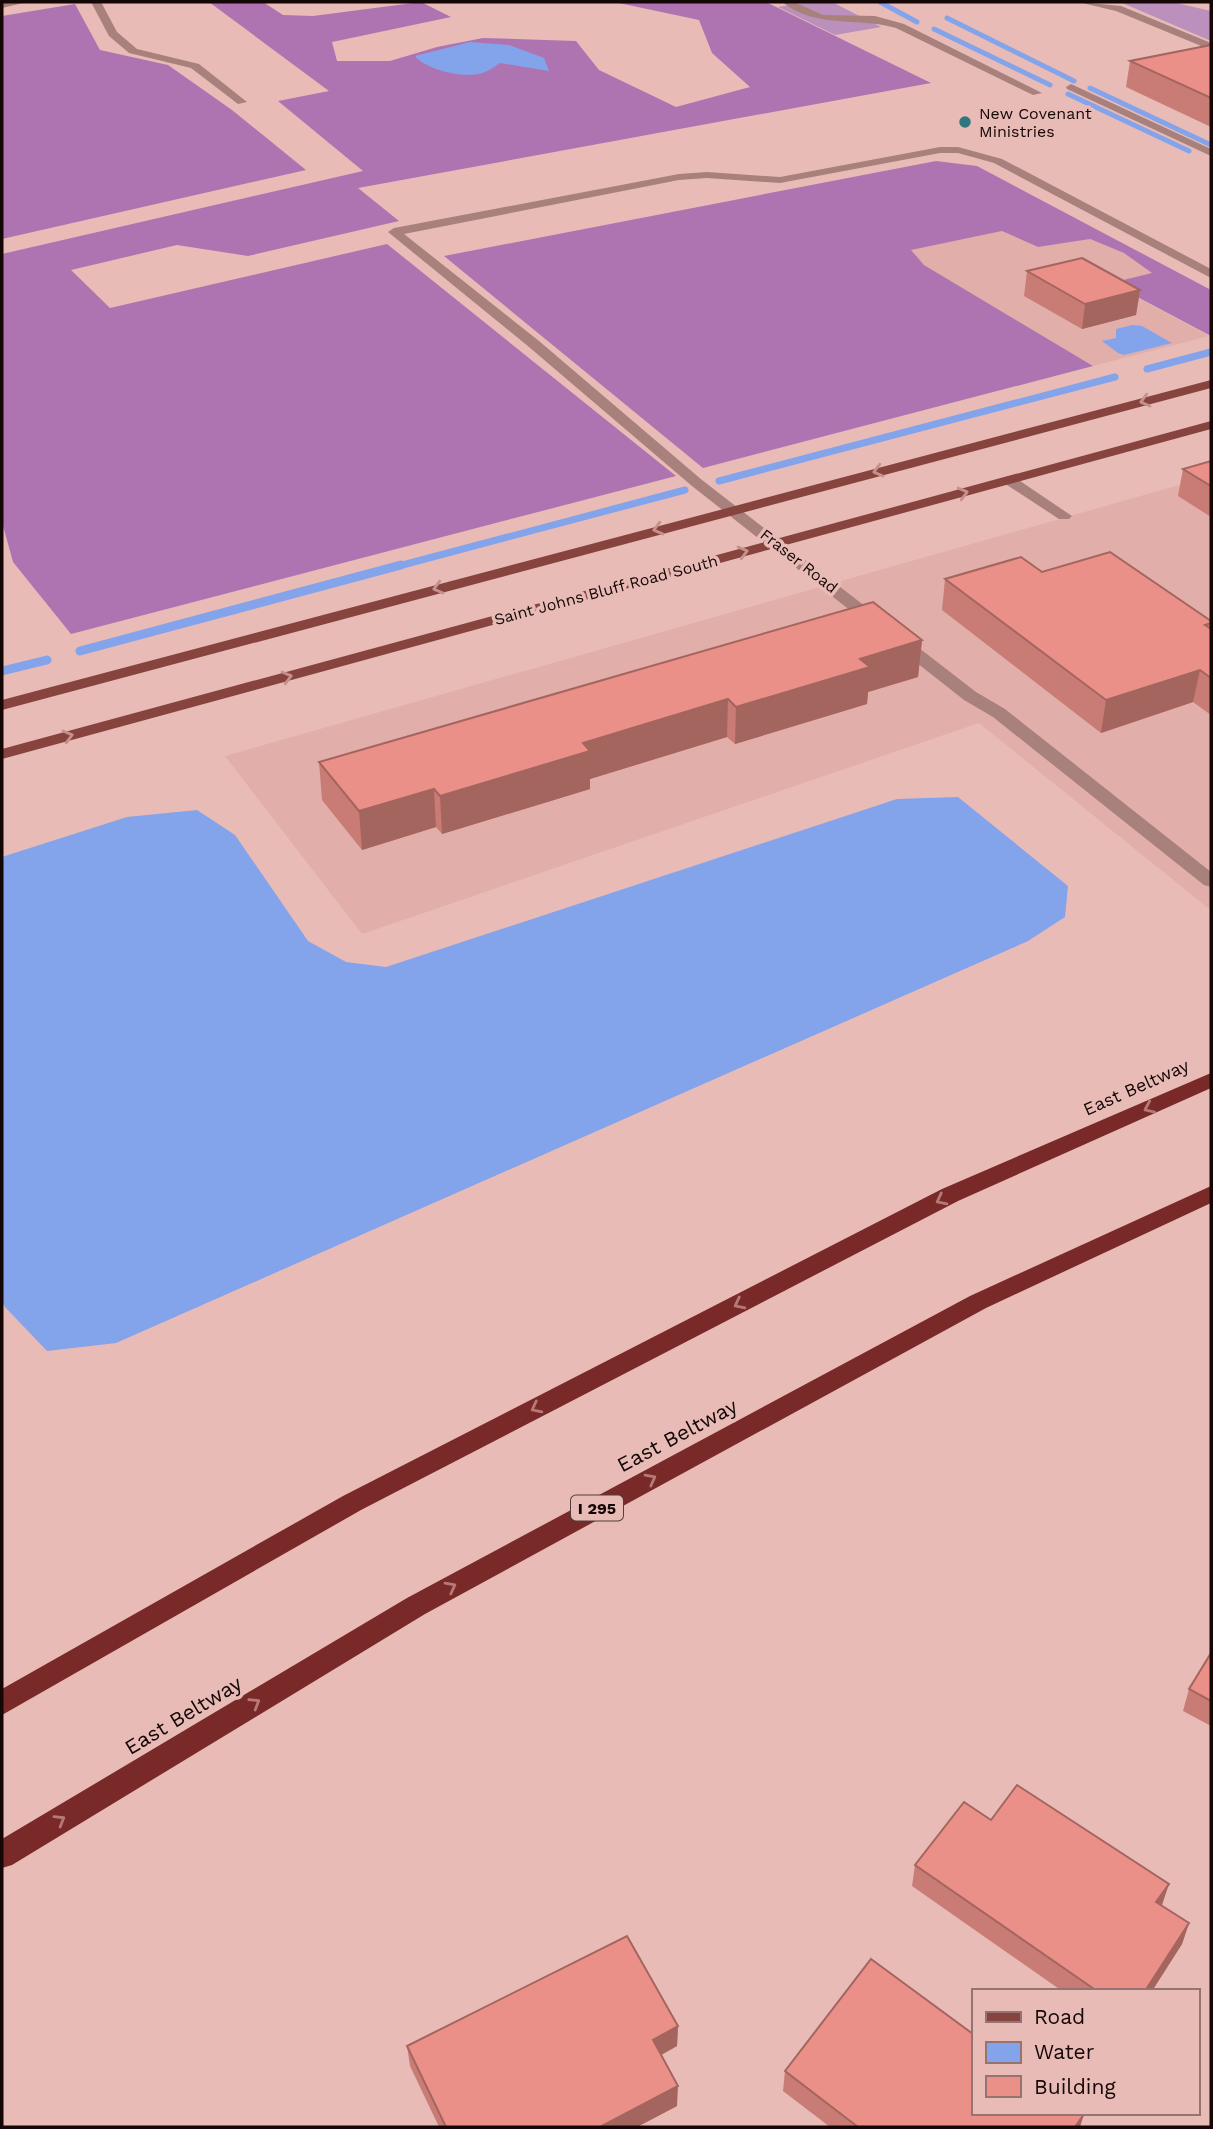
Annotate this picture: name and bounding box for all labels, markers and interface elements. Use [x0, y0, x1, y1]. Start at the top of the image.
place label: New Covenant Ministries [979, 104, 1092, 141]
marker: New Covenant Ministries [957, 114, 973, 130]
one-way arrow [1139, 393, 1151, 407]
one-way arrow [872, 463, 884, 477]
one-way arrow [956, 487, 968, 501]
one-way arrow [652, 521, 664, 535]
street label: Fraser Road [757, 525, 841, 597]
one-way arrow [737, 546, 749, 561]
street label: Saint Johns Bluff Road South [492, 551, 720, 629]
one-way arrow [432, 580, 444, 594]
one-way arrow [281, 670, 293, 685]
one-way arrow [61, 730, 73, 745]
street label: East Beltway [1080, 1054, 1193, 1120]
one-way arrow [1144, 1100, 1156, 1114]
one-way arrow [936, 1192, 948, 1206]
one-way arrow [734, 1296, 746, 1310]
street label: East Beltway [613, 1393, 741, 1477]
one-way arrow [531, 1400, 543, 1414]
one-way arrow [644, 1474, 656, 1487]
road number: I 295 [571, 1496, 623, 1520]
one-way arrow [444, 1582, 456, 1595]
street label: East Beltway [120, 1670, 246, 1760]
one-way arrow [248, 1698, 261, 1711]
one-way arrow [53, 1816, 66, 1829]
legend [972, 1989, 1199, 2115]
text: Road [1034, 2004, 1085, 2029]
text: Water [1034, 2039, 1095, 2064]
text: Building [1034, 2074, 1116, 2099]

